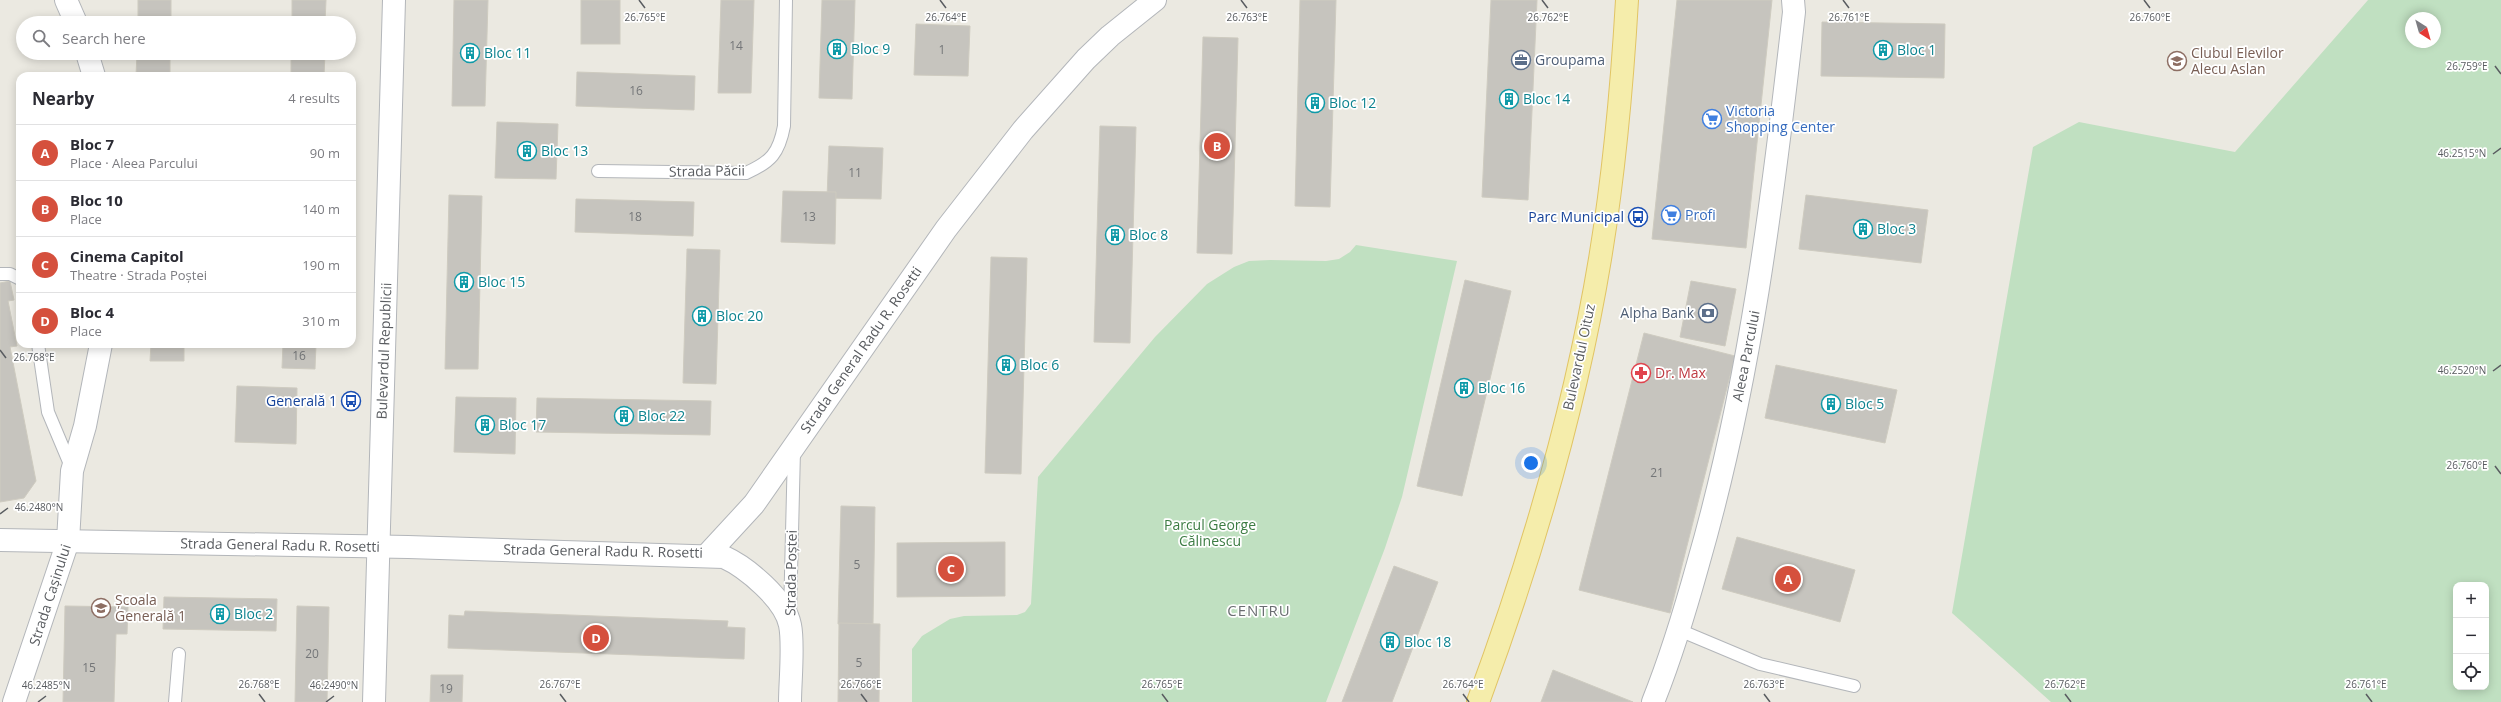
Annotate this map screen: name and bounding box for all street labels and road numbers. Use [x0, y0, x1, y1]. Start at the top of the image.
street label: Strada Păcii [669, 160, 745, 181]
street label: Strada General Radu R. Rosetti [796, 263, 926, 437]
street label: Bulevardul Republicii [372, 282, 395, 420]
street label: Bulevardul Oituz [1558, 301, 1599, 412]
street label: Aleea Parcului [1727, 309, 1764, 403]
street label: Strada Poștei [780, 530, 801, 616]
street label: Strada General Radu R. Rosetti [180, 533, 380, 556]
street label: Strada General Radu R. Rosetti [503, 539, 703, 562]
street label: Strada Cașinului [24, 542, 75, 648]

